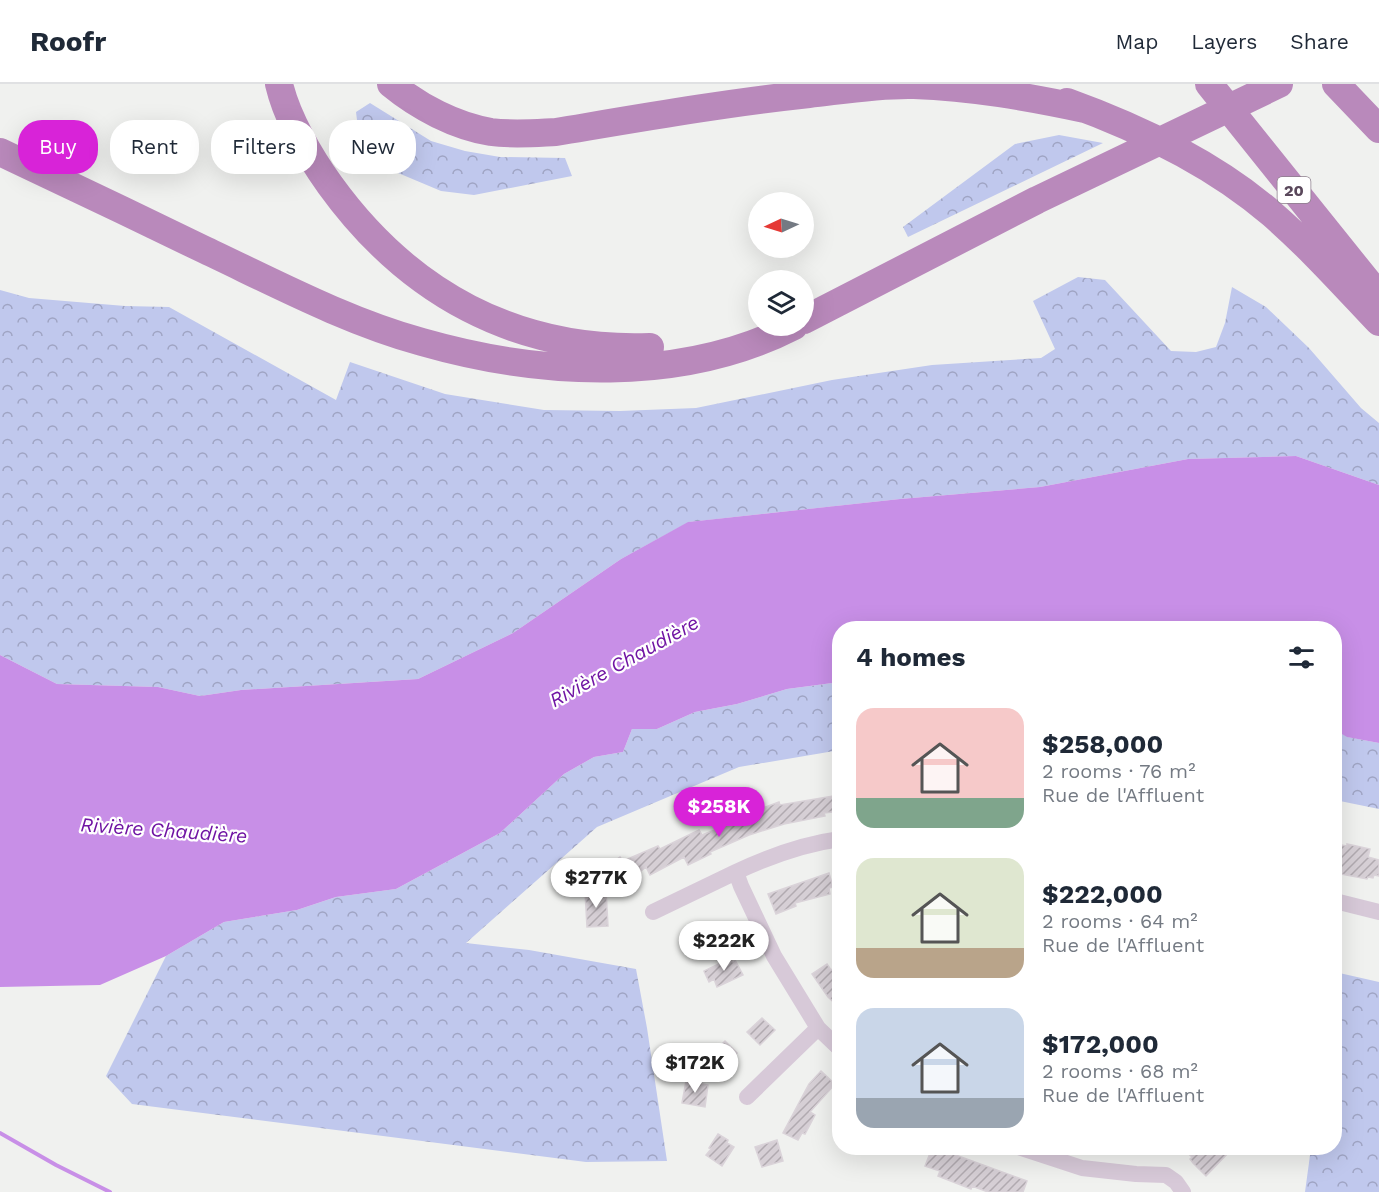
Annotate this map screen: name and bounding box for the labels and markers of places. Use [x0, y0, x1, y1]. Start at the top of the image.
pin: $258K [677, 787, 761, 838]
pin: $277K [554, 858, 638, 909]
pin: $222K [682, 921, 766, 972]
pin: $172K [653, 1043, 737, 1094]

